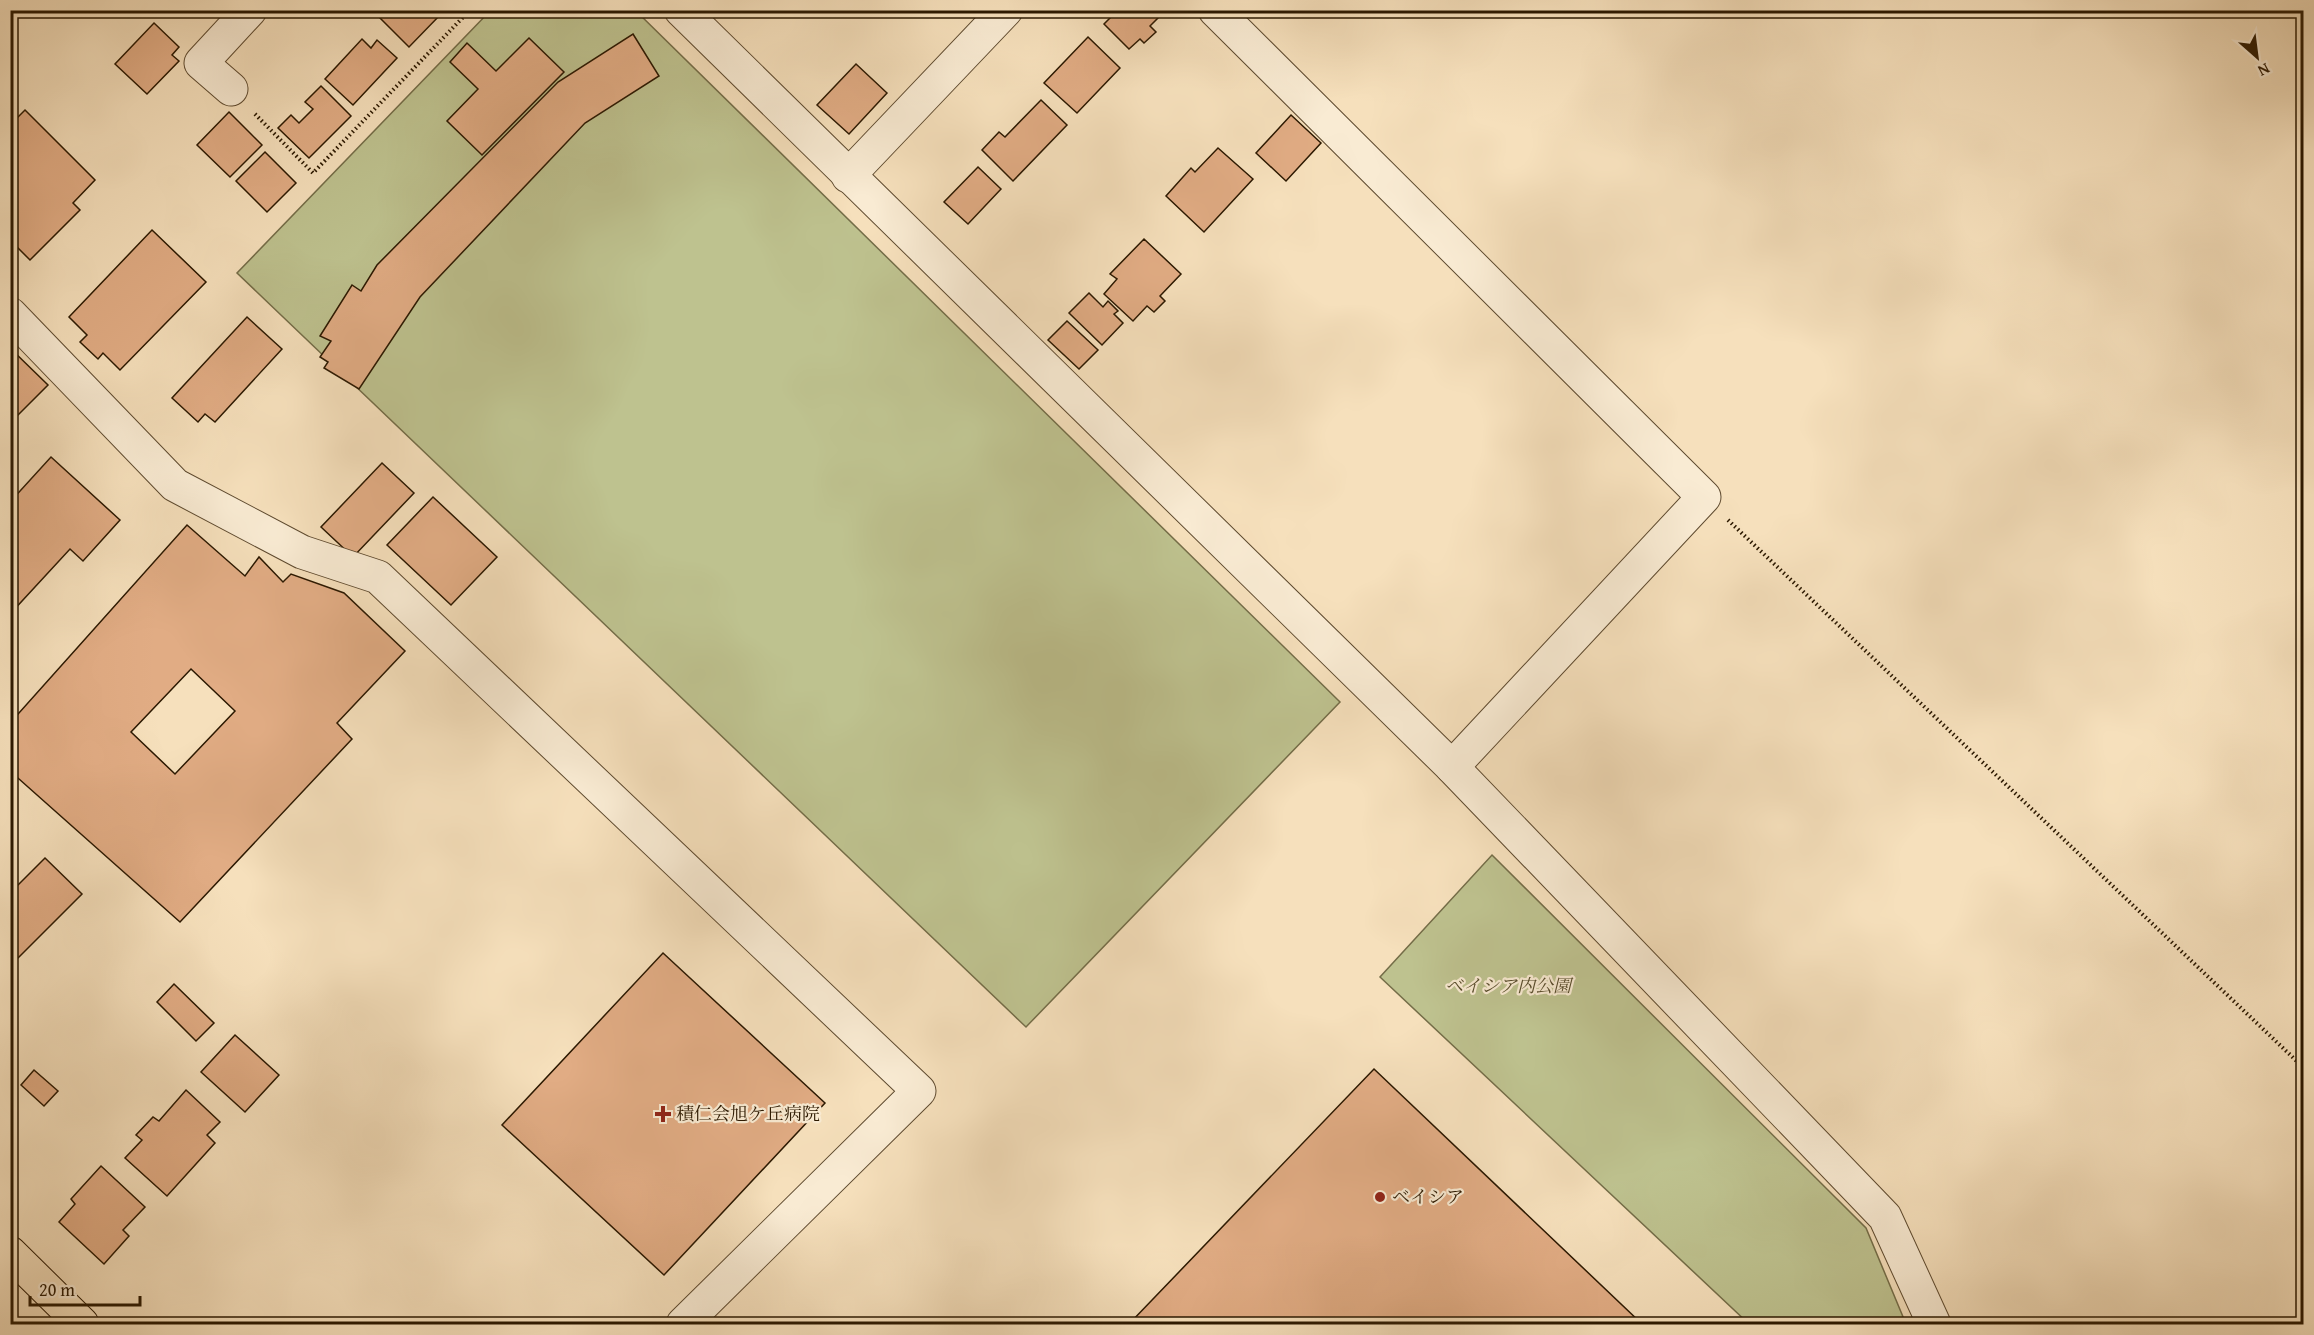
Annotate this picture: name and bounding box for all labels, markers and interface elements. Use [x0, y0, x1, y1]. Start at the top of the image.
north arrow [2227, 27, 2287, 87]
text: N [2253, 57, 2274, 83]
park label: ベイシア内公園 [1445, 972, 1574, 999]
place label: 積仁会旭ケ丘病院 [676, 1100, 820, 1127]
marker: 積仁会旭ケ丘病院 [654, 1105, 672, 1123]
place label: ベイシア [1392, 1183, 1464, 1210]
marker: ベイシア [1373, 1190, 1387, 1204]
scale bar [30, 1269, 140, 1307]
text: 20 m [39, 1276, 75, 1303]

